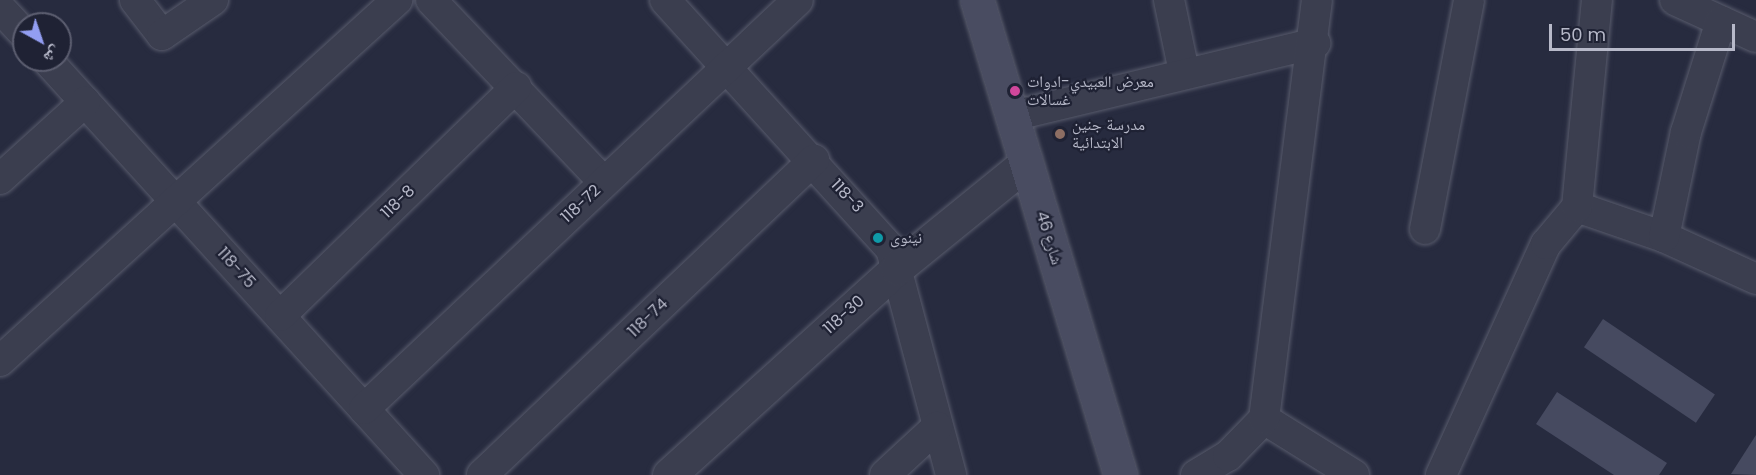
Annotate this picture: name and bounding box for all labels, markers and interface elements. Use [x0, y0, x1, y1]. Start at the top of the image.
north arrow [12, 12, 72, 72]
scale bar [1552, 12, 1738, 50]
text: 50 m [1560, 22, 1606, 47]
text: ش [39, 40, 67, 69]
place label: معرض العبيدي-ادوات غسالات [1027, 72, 1154, 110]
marker: معرض العبيدي-ادوات غسالات [1008, 84, 1022, 98]
place label: مدرسة جنين الابتدائية [1072, 115, 1145, 153]
marker: مدرسة جنين الابتدائية [1053, 127, 1067, 141]
street label: 118-3 [827, 175, 867, 217]
street label: 118-8 [377, 181, 419, 223]
street label: 118-72 [557, 181, 605, 227]
street label: شارع 46 [1032, 209, 1066, 267]
place label: نينوى [890, 228, 922, 248]
marker: نينوى [871, 231, 885, 245]
street label: 118-75 [213, 244, 259, 292]
street label: 118-30 [820, 292, 868, 338]
street label: 118-74 [624, 294, 672, 342]

